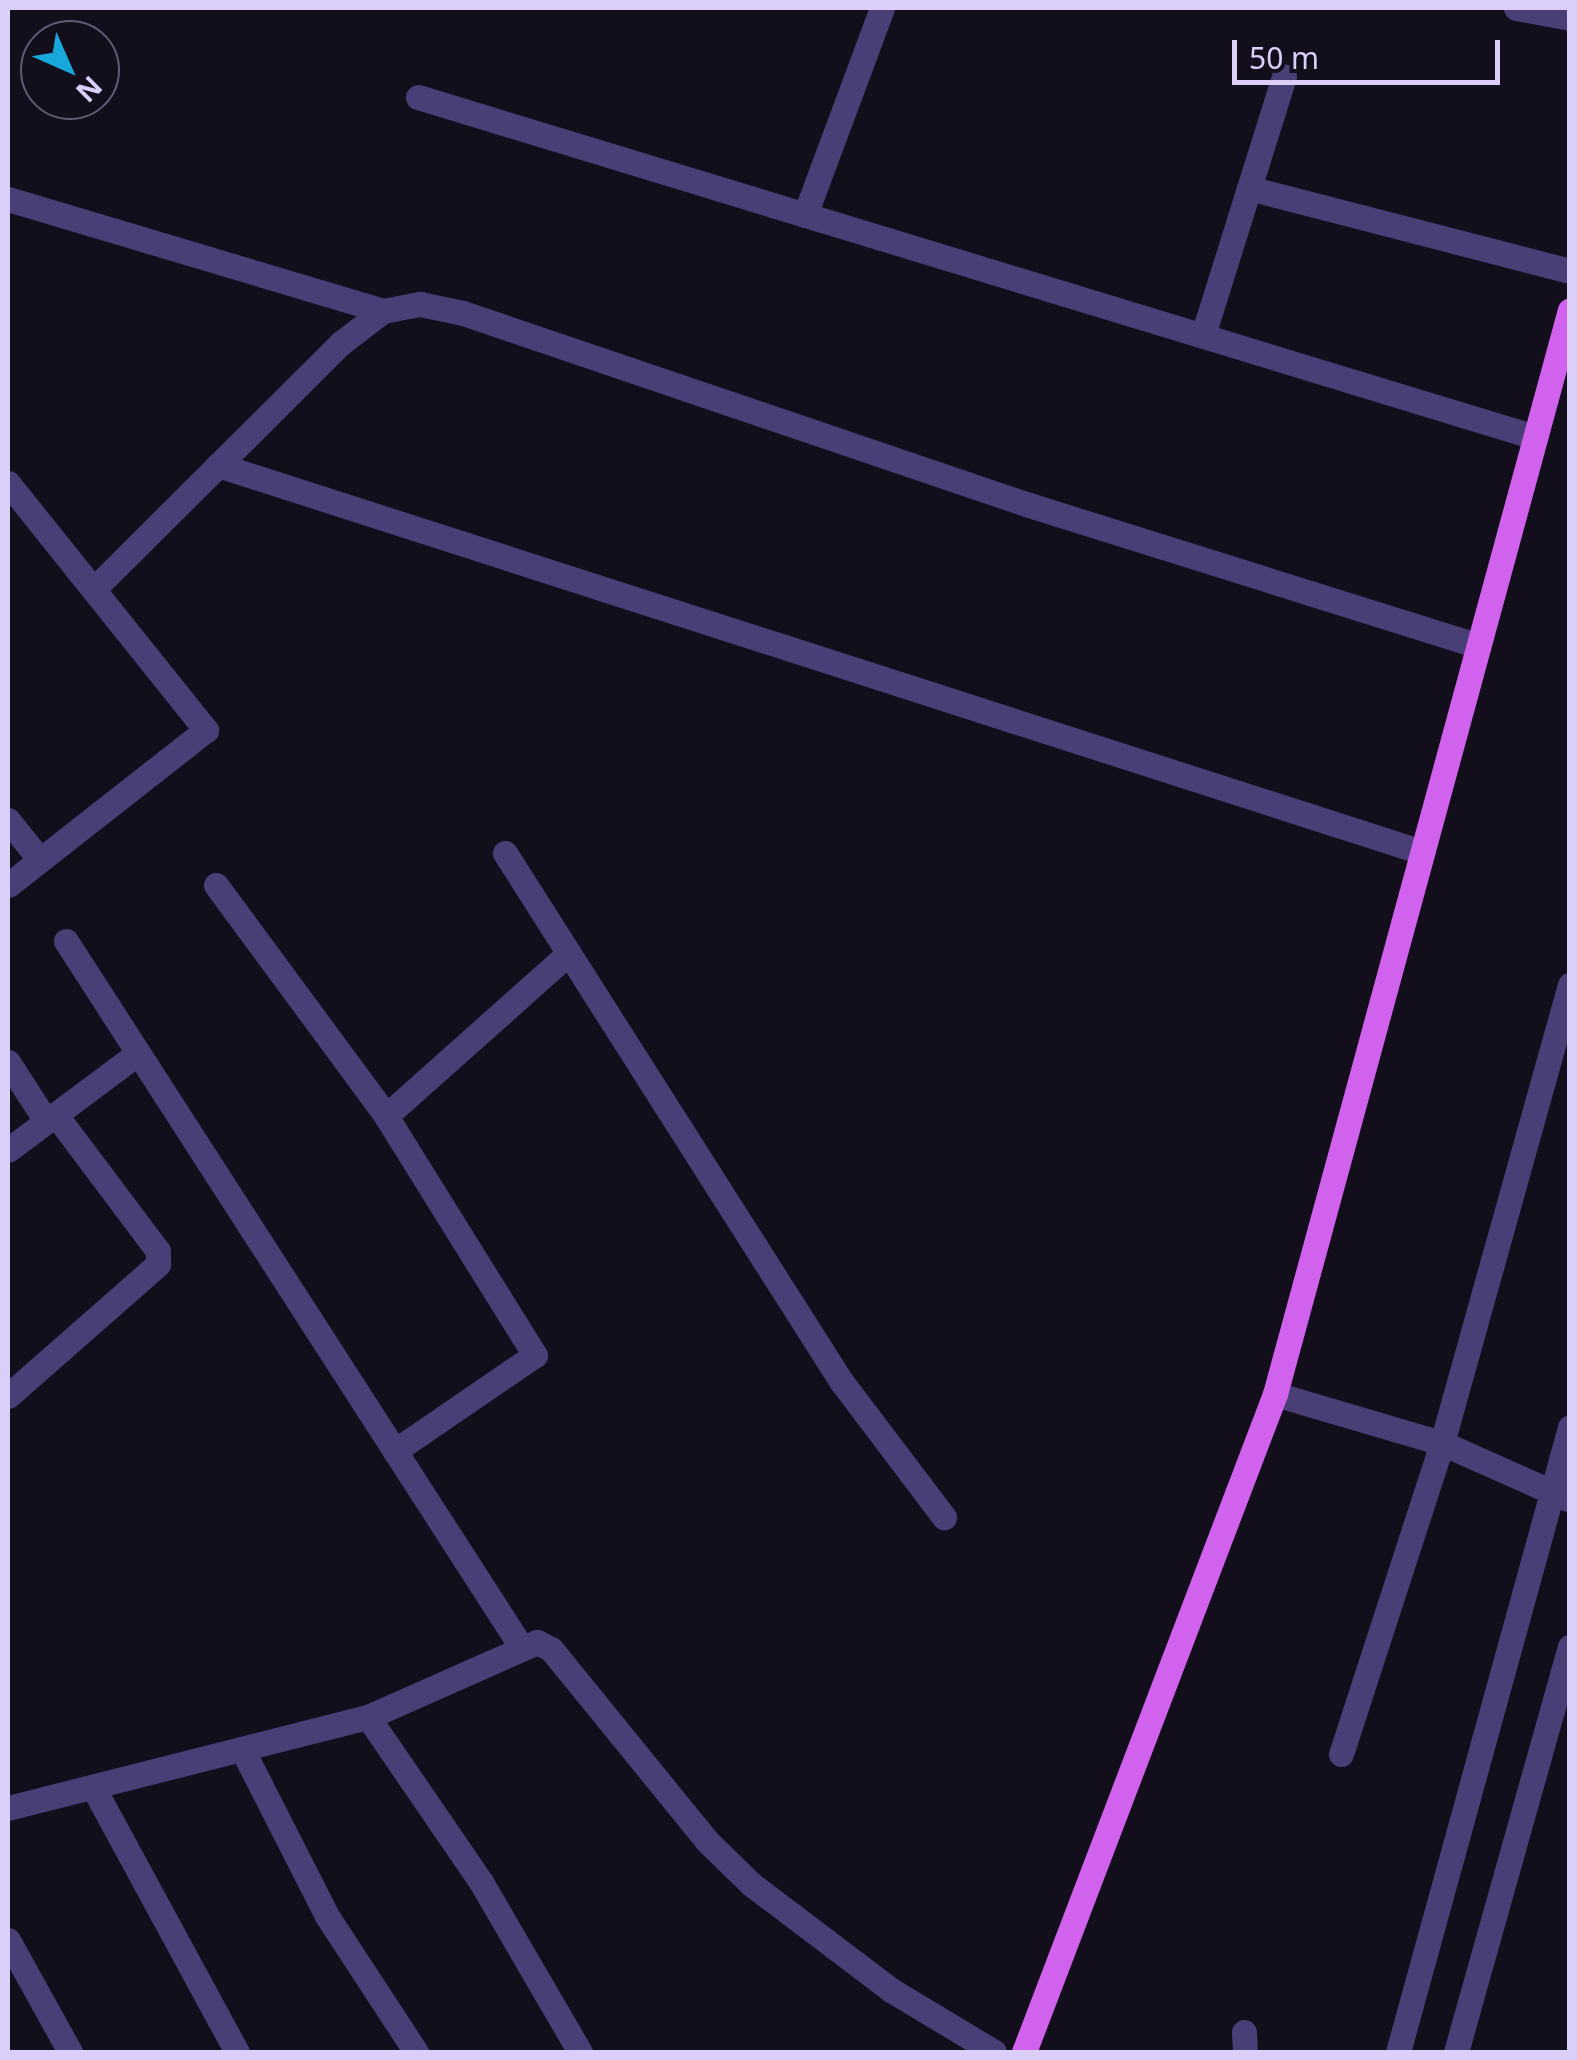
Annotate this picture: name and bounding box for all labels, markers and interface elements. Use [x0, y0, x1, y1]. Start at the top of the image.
north arrow [20, 20, 120, 120]
scale bar [1237, 20, 1504, 82]
text: 50 m [1249, 37, 1319, 78]
text: N [68, 68, 111, 111]

